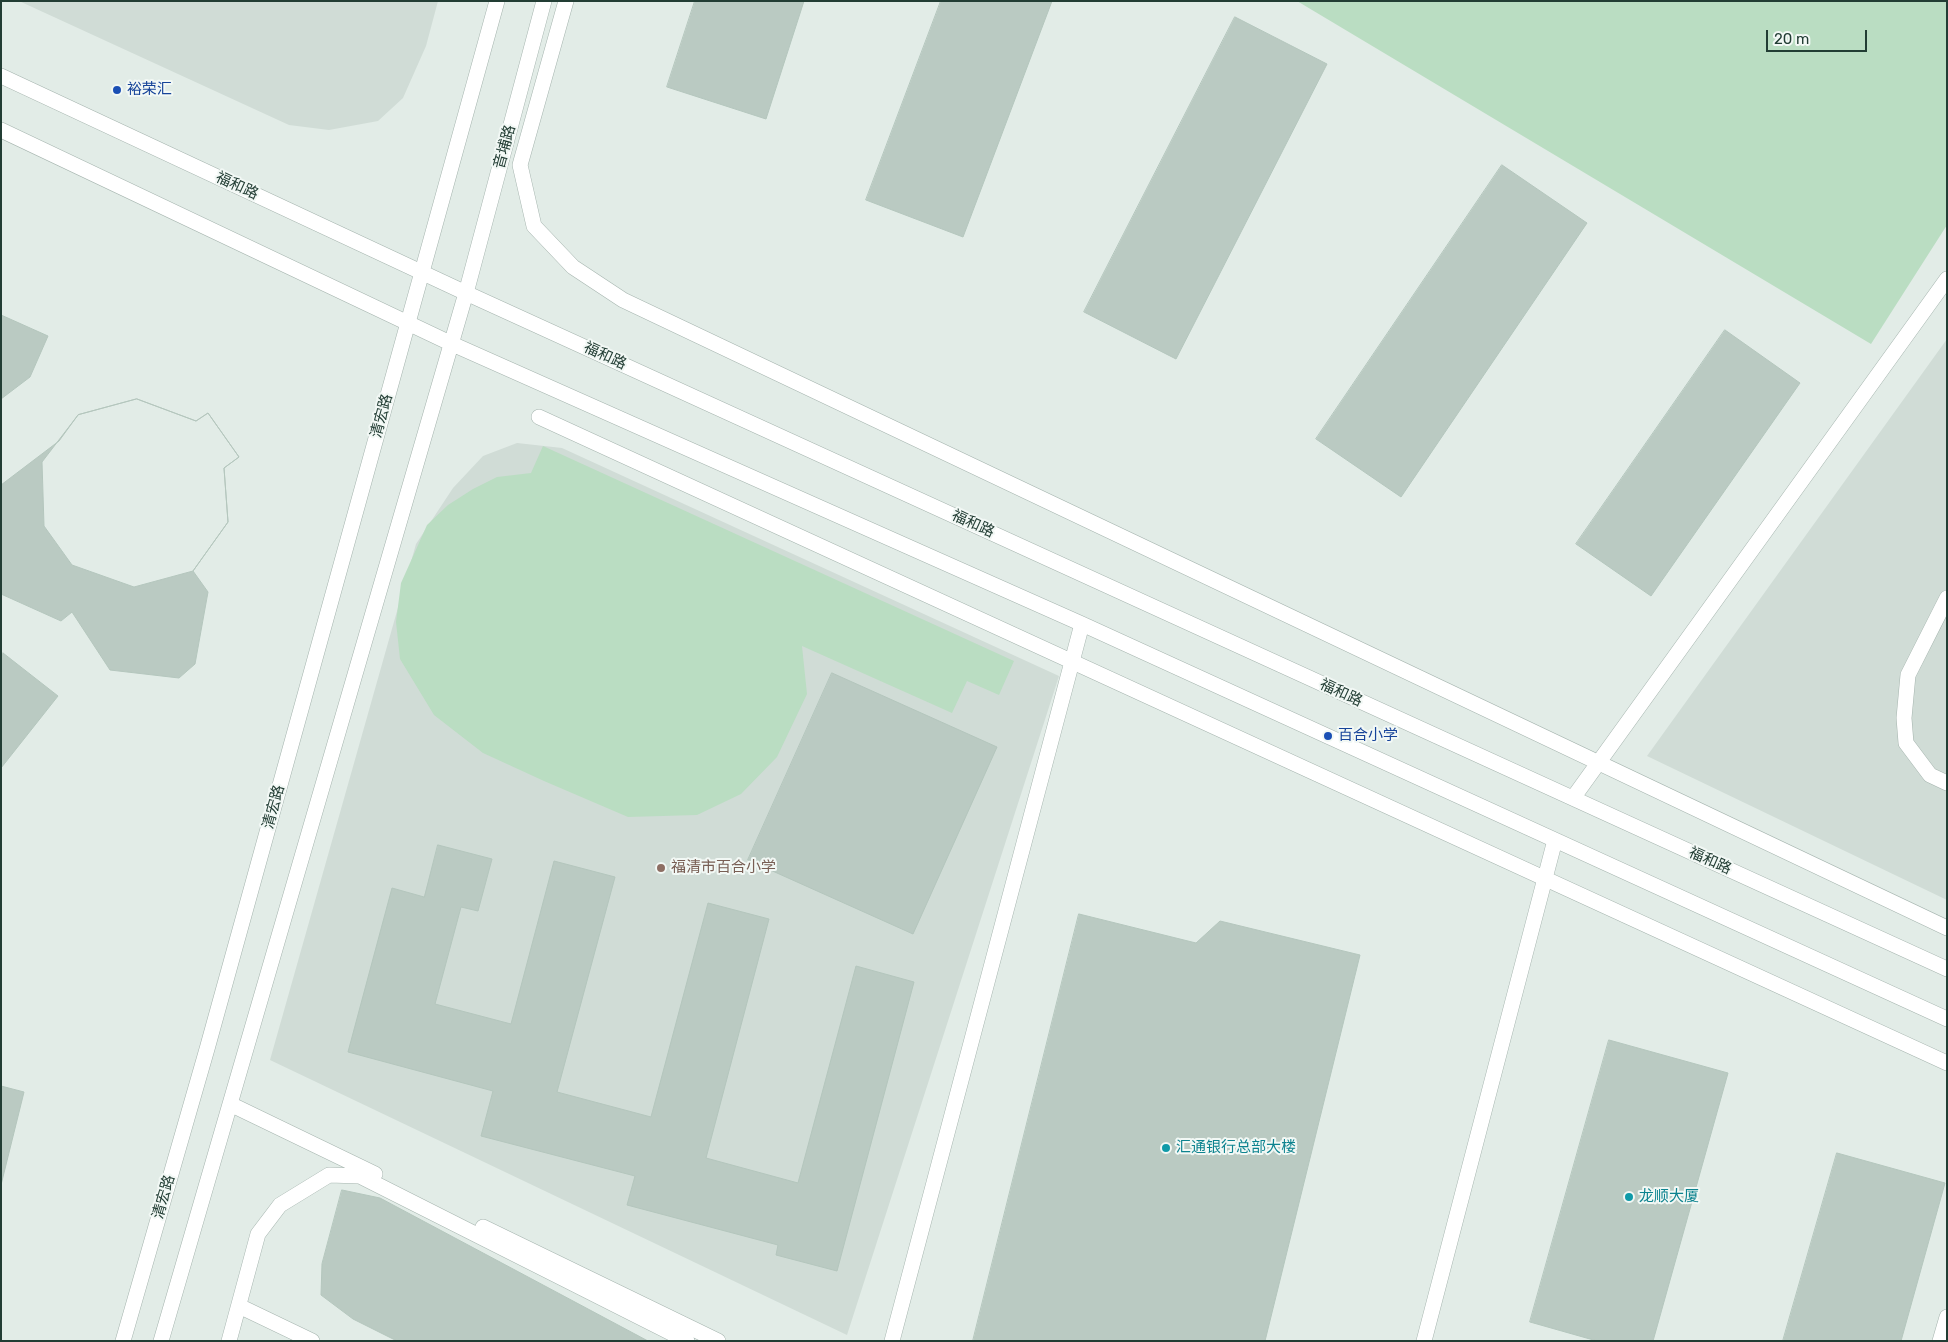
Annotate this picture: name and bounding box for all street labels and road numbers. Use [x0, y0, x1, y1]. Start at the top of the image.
street label: 音埔路 [490, 123, 520, 171]
street label: 福和路 [213, 168, 261, 204]
street label: 福和路 [581, 338, 629, 374]
street label: 清宏路 [367, 392, 397, 440]
street label: 福和路 [949, 506, 997, 542]
street label: 福和路 [1317, 675, 1365, 711]
street label: 清宏路 [259, 783, 289, 831]
street label: 福和路 [1686, 844, 1734, 878]
street label: 清宏路 [149, 1173, 179, 1221]

